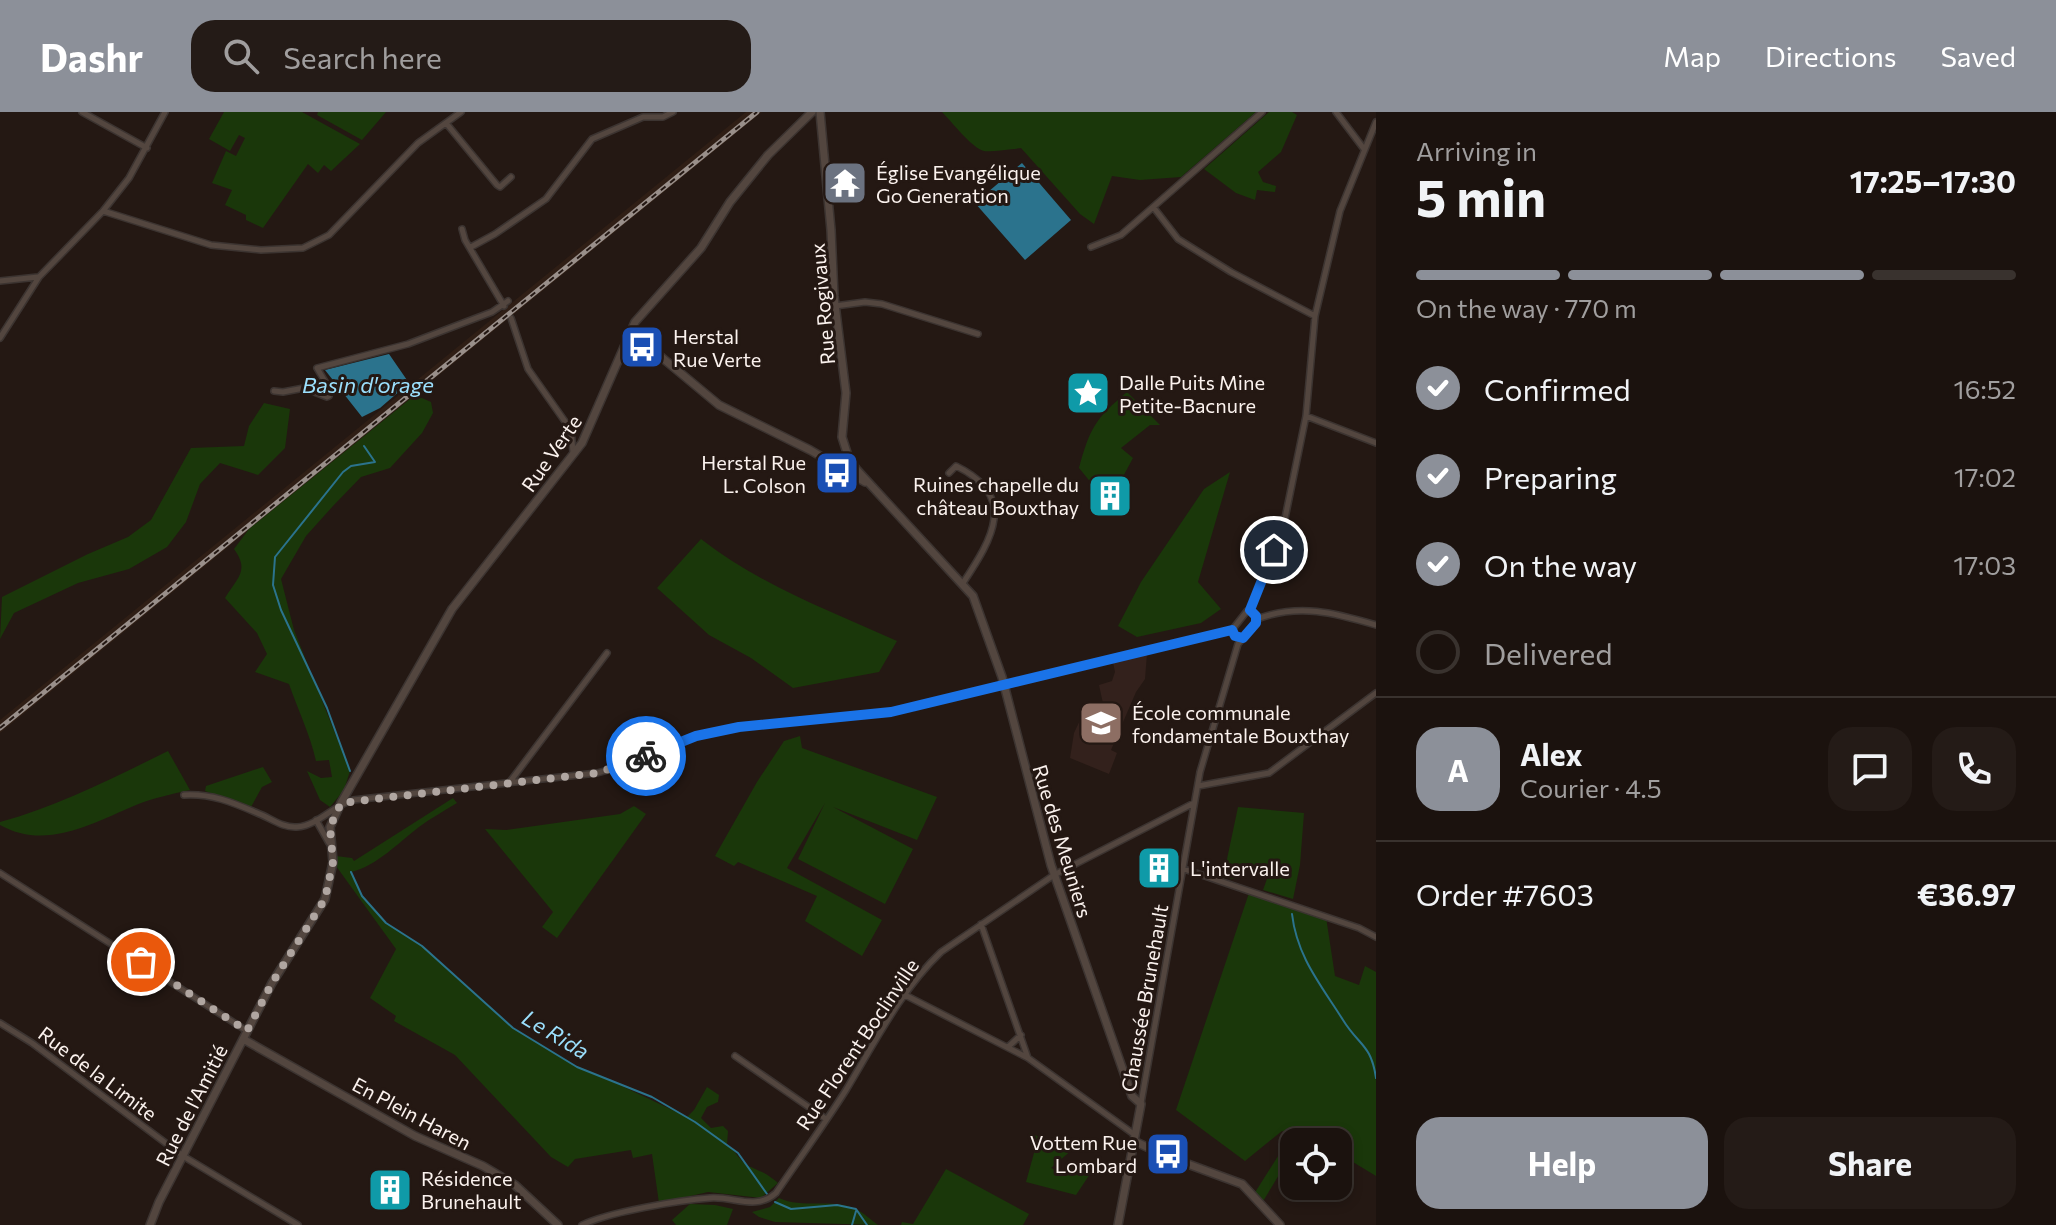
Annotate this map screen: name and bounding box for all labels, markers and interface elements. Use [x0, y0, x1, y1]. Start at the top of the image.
search box [191, 20, 751, 92]
text: Dashr [40, 33, 143, 80]
icon: search [219, 34, 263, 78]
text: Search here [283, 38, 442, 75]
text: Map [1663, 39, 1721, 73]
text: Directions [1765, 39, 1896, 73]
text: Saved [1940, 39, 2016, 73]
text: Arriving in [1416, 135, 1537, 166]
temple icon: Église Evangélique Go Generation [821, 159, 869, 207]
place label: Église Evangélique Go Generation [876, 160, 1041, 207]
text: 17:25–17:30 [1850, 162, 2016, 199]
text: 5 min [1416, 164, 1546, 228]
street label: Rue Rogivaux [805, 242, 839, 366]
text: On the way · 770 m [1416, 292, 1637, 323]
bus stop icon: Herstal Rue Verte [618, 323, 666, 371]
place label: Herstal Rue Verte [673, 324, 761, 371]
icon: check [1416, 366, 1460, 410]
place icon: Dalle Puits Mine Petite-Bacnure [1064, 369, 1112, 417]
place label: Dalle Puits Mine Petite-Bacnure [1119, 370, 1265, 417]
text: Confirmed [1484, 370, 1631, 407]
water label: Basin d'orage [302, 371, 434, 398]
text: 16:52 [1954, 373, 2016, 404]
street label: Rue Verte [516, 410, 586, 496]
bus stop icon: Herstal Rue L. Colson [813, 449, 861, 497]
place label: Herstal Rue L. Colson [701, 450, 806, 497]
icon: check [1416, 454, 1460, 498]
text: Preparing [1484, 458, 1617, 495]
text: 17:02 [1954, 461, 2016, 492]
place label: Ruines chapelle du château Bouxthay [913, 472, 1079, 519]
building icon: Ruines chapelle du château Bouxthay [1086, 472, 1134, 520]
pin [1240, 516, 1308, 584]
icon: home [1252, 528, 1296, 572]
icon: check [1416, 542, 1460, 586]
text: On the way [1484, 546, 1637, 583]
text: 17:03 [1953, 549, 2016, 580]
text: Delivered [1484, 634, 1613, 671]
school or university icon: École communale fondamentale Bouxthay [1077, 699, 1125, 747]
place label: École communale fondamentale Bouxthay [1132, 700, 1349, 747]
courier [606, 716, 686, 796]
button: chat [1828, 727, 1912, 811]
button: phone [1932, 727, 2016, 811]
icon: bike [624, 734, 668, 778]
text: Alex [1520, 735, 1583, 772]
text: A [1447, 751, 1469, 788]
street label: Rue des Meuniers [1028, 762, 1098, 920]
text: Courier · 4.5 [1520, 772, 1662, 803]
building icon: L'intervalle [1135, 844, 1183, 892]
place label: L'intervalle [1190, 856, 1290, 880]
text: Order #7603 [1416, 875, 1594, 912]
text: €36.97 [1917, 875, 2016, 912]
street label: Chaussée Brunehault [1116, 902, 1172, 1094]
pin [107, 928, 175, 996]
icon: bag [119, 940, 163, 984]
street label: Rue Florent Boclinville [791, 954, 923, 1134]
water label: Le Rida [518, 1004, 594, 1064]
street label: Rue de la Limite [34, 1021, 162, 1125]
street label: Rue de l'Amitié [150, 1040, 232, 1170]
street label: En Plein Haren [349, 1072, 475, 1154]
button: Help [1416, 1117, 1708, 1209]
button: Share [1724, 1117, 2016, 1209]
map controls [1280, 1128, 1352, 1200]
button: locate [1280, 1128, 1352, 1200]
place label: Vottem Rue Lombard [1030, 1130, 1137, 1177]
bus stop icon: Vottem Rue Lombard [1144, 1130, 1192, 1178]
building icon: Résidence Brunehault [366, 1166, 414, 1214]
place label: Résidence Brunehault [421, 1166, 521, 1213]

